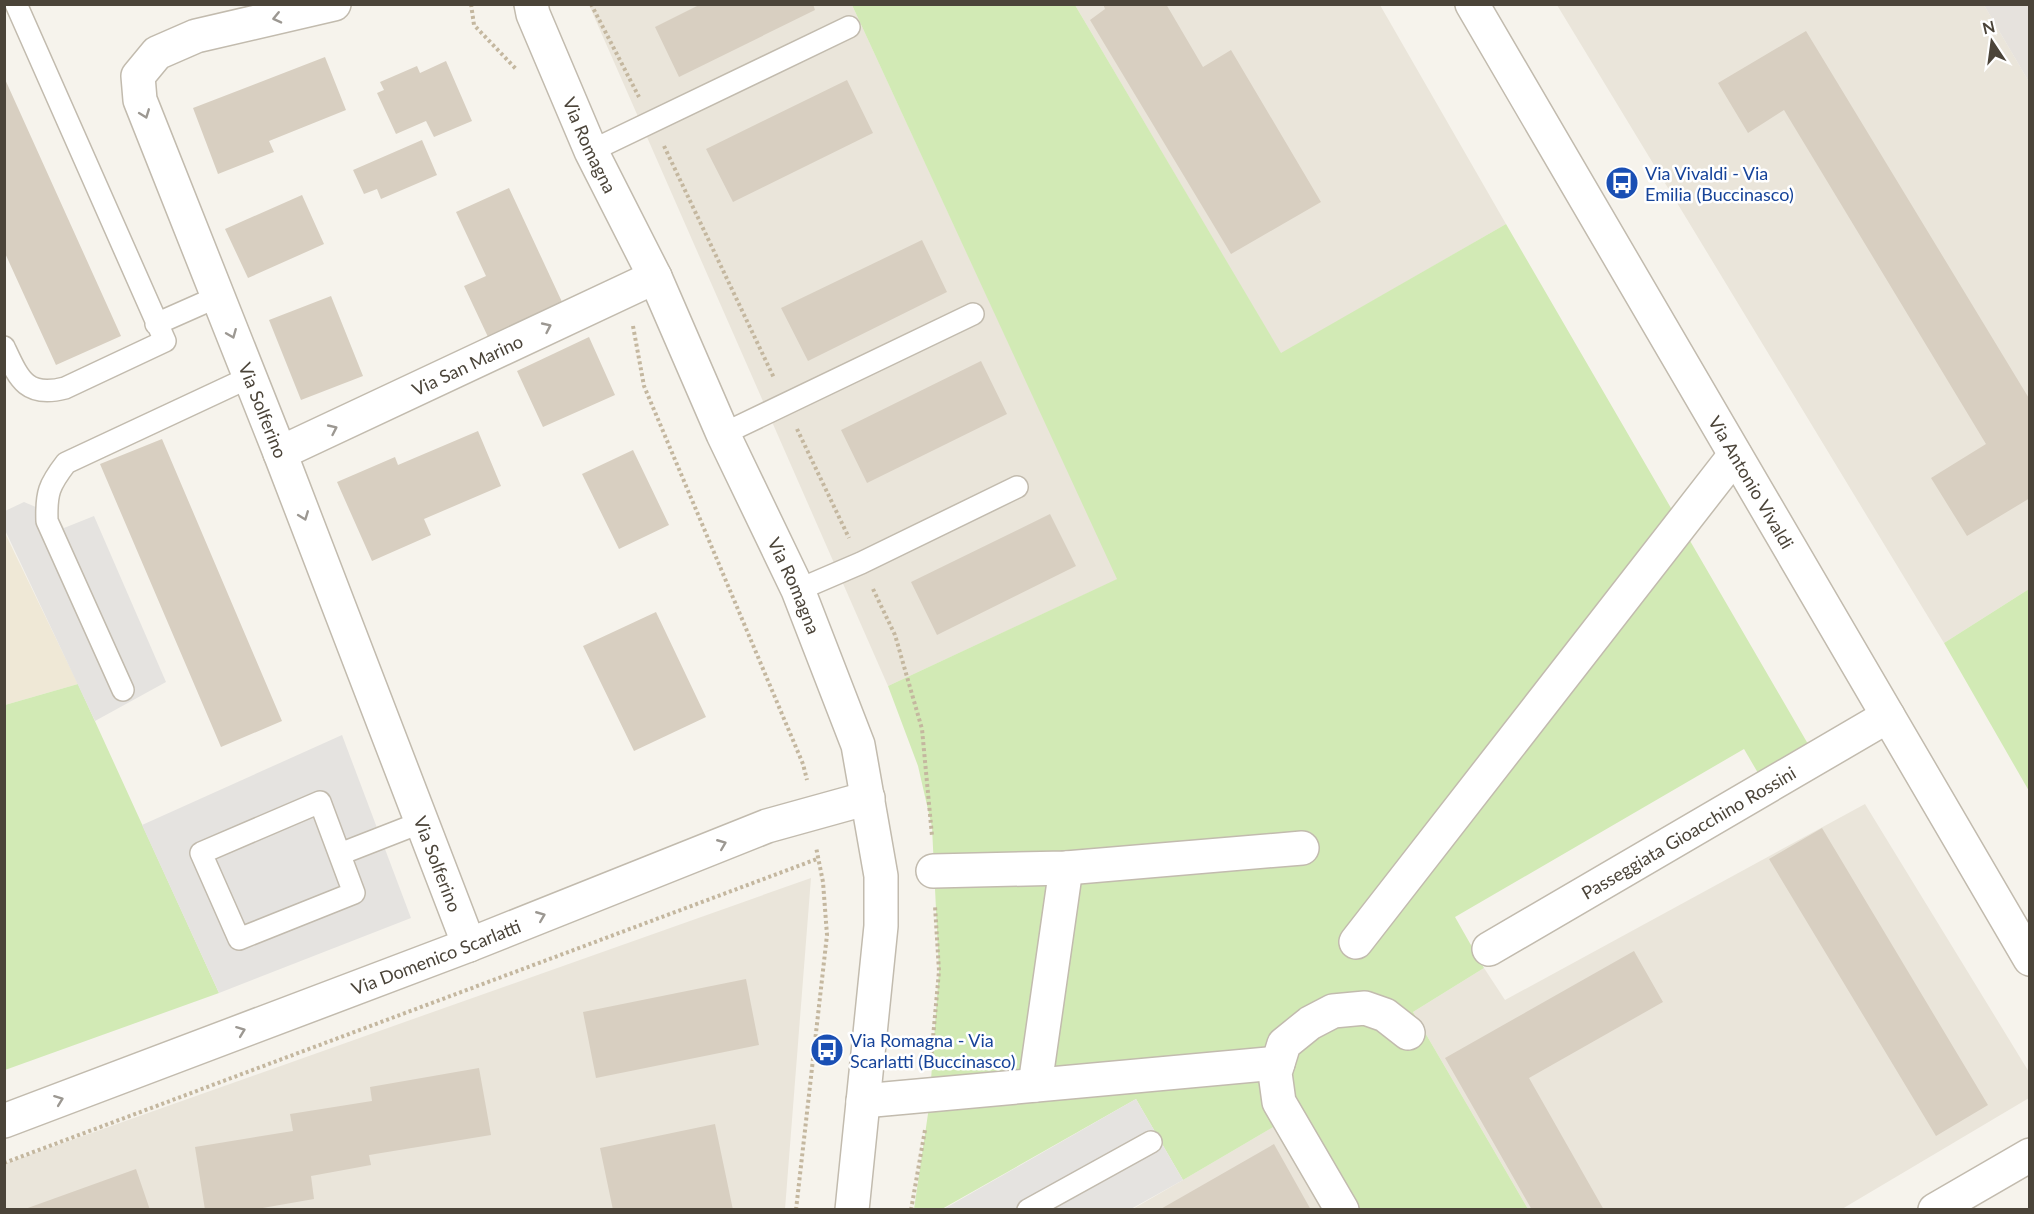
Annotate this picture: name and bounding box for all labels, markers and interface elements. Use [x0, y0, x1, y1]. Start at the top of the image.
one-way arrow [272, 10, 282, 23]
north arrow [1962, 12, 2022, 72]
text: N [1980, 16, 1997, 38]
street label: Via Romagna [558, 94, 621, 197]
one-way arrow [138, 108, 150, 119]
place label: Via Vivaldi - Via Emilia (Buccinasco) [1645, 162, 1794, 205]
bus stop icon: Via Vivaldi - Via Emilia (Buccinasco) [1604, 165, 1640, 201]
one-way arrow [541, 323, 552, 335]
one-way arrow [225, 328, 237, 339]
street label: Via San Marino [408, 330, 526, 400]
street label: Via Solferino [234, 359, 292, 461]
street label: Via Antonio Vivaldi [1704, 412, 1799, 553]
one-way arrow [327, 424, 338, 436]
one-way arrow [297, 509, 309, 520]
street label: Via Romagna [763, 534, 825, 637]
street label: Passeggiata Gioacchino Rossini [1577, 761, 1800, 904]
street label: Via Solferino [409, 813, 466, 915]
one-way arrow [716, 839, 727, 851]
one-way arrow [535, 911, 546, 923]
street label: Via Domenico Scarlatti [348, 915, 524, 1000]
one-way arrow [235, 1026, 246, 1038]
place label: Via Romagna - Via Scarlatti (Buccinasco) [850, 1029, 1016, 1072]
bus stop icon: Via Romagna - Via Scarlatti (Buccinasco) [809, 1032, 845, 1068]
one-way arrow [53, 1095, 64, 1108]

